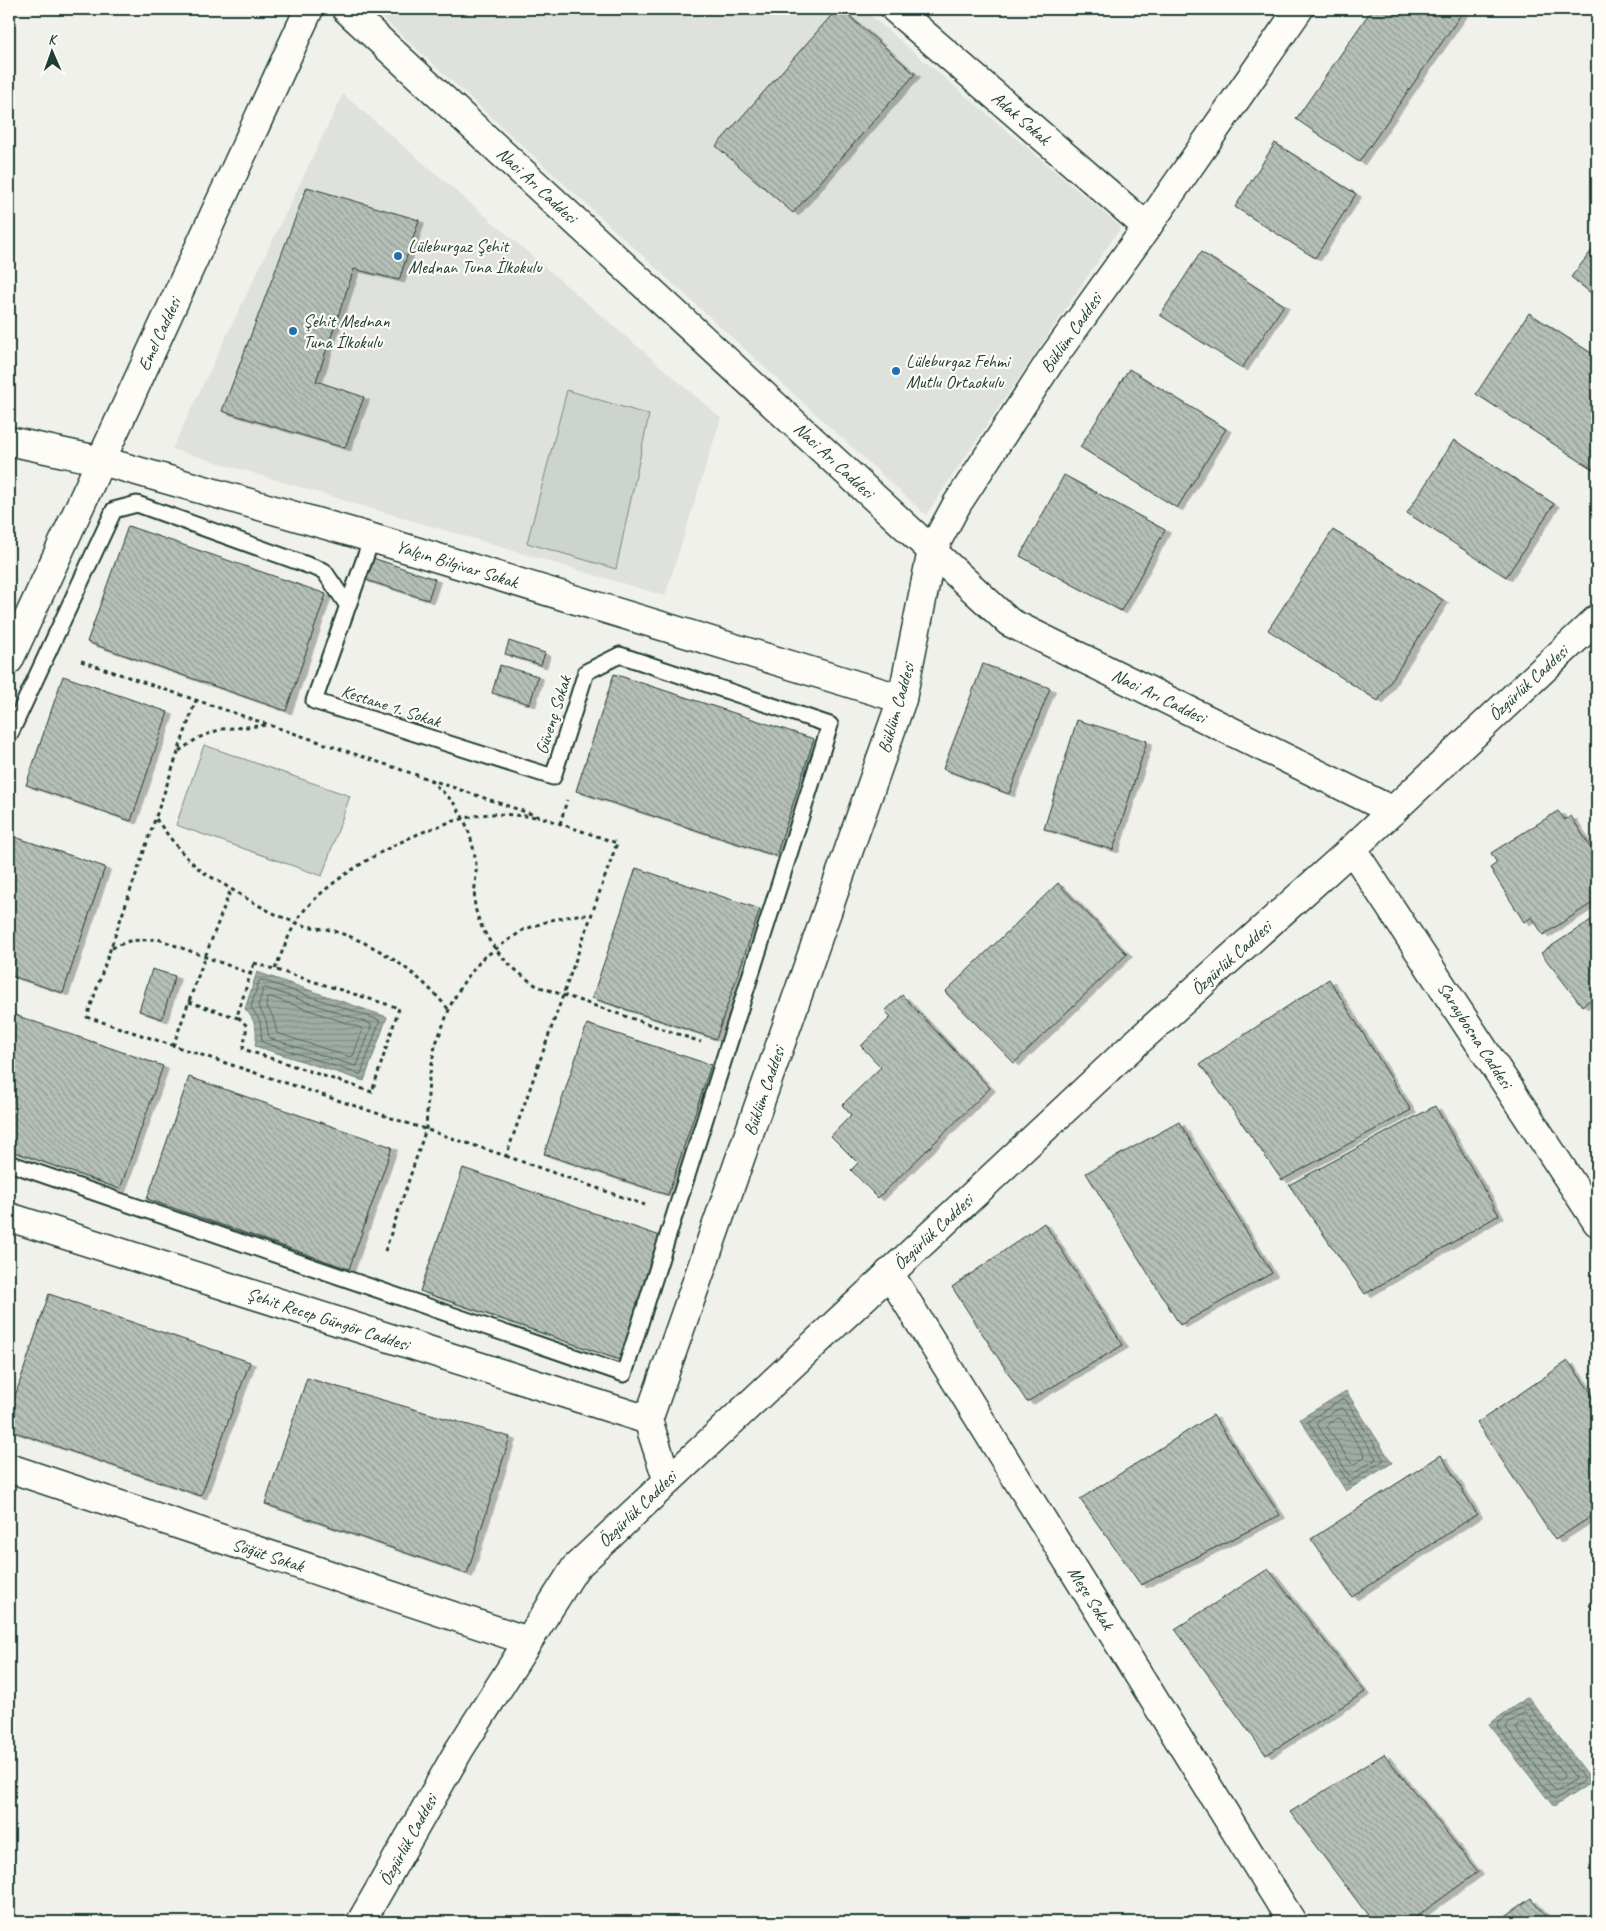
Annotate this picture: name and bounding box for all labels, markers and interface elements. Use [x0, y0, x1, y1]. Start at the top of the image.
north arrow [28, 28, 78, 78]
text: K [48, 31, 58, 48]
street label: Adak Sokak [987, 87, 1056, 150]
street label: Naci Arı Caddesi [492, 142, 584, 230]
place label: Lüleburgaz Şehit Mednan Tuna İlkokulu [408, 235, 543, 278]
marker: Lüleburgaz Şehit Mednan Tuna İlkokulu [392, 250, 404, 262]
street label: Büklüm Caddesi [1035, 287, 1108, 377]
street label: Emel Caddesi [133, 292, 187, 374]
place label: Şehit Mednan Tuna İlkokulu [303, 310, 390, 353]
marker: Şehit Mednan Tuna İlkokulu [287, 325, 299, 337]
place label: Lüleburgaz Fehmi Mutlu Ortaokulu [906, 350, 1012, 393]
marker: Lüleburgaz Fehmi Mutlu Ortaokulu [890, 365, 902, 377]
street label: Naci Arı Caddesi [789, 417, 881, 505]
street label: Yalçın Bilgivar Sokak [393, 535, 522, 593]
street label: Özgürlük Caddesi [1484, 639, 1574, 725]
street label: Büklüm Caddesi [873, 658, 920, 756]
street label: Naci Arı Caddesi [1108, 664, 1212, 729]
street label: Güvenç Sokak [530, 672, 576, 757]
street label: Kestane 1. Sokak [339, 680, 445, 733]
street label: Özgürlük Caddesi [1186, 914, 1278, 1000]
street label: Saraybosna Caddesi [1433, 978, 1519, 1094]
street label: Büklüm Caddesi [739, 1041, 790, 1138]
street label: Özgürlük Caddesi [889, 1188, 979, 1274]
street label: Şehit Recep Güngör Caddesi [244, 1282, 414, 1356]
street label: Özgürlük Caddesi [593, 1464, 683, 1552]
street label: Söğüt Sokak [230, 1533, 308, 1577]
street label: Meşe Sokak [1063, 1562, 1120, 1635]
street label: Özgürlük Caddesi [374, 1788, 443, 1889]

